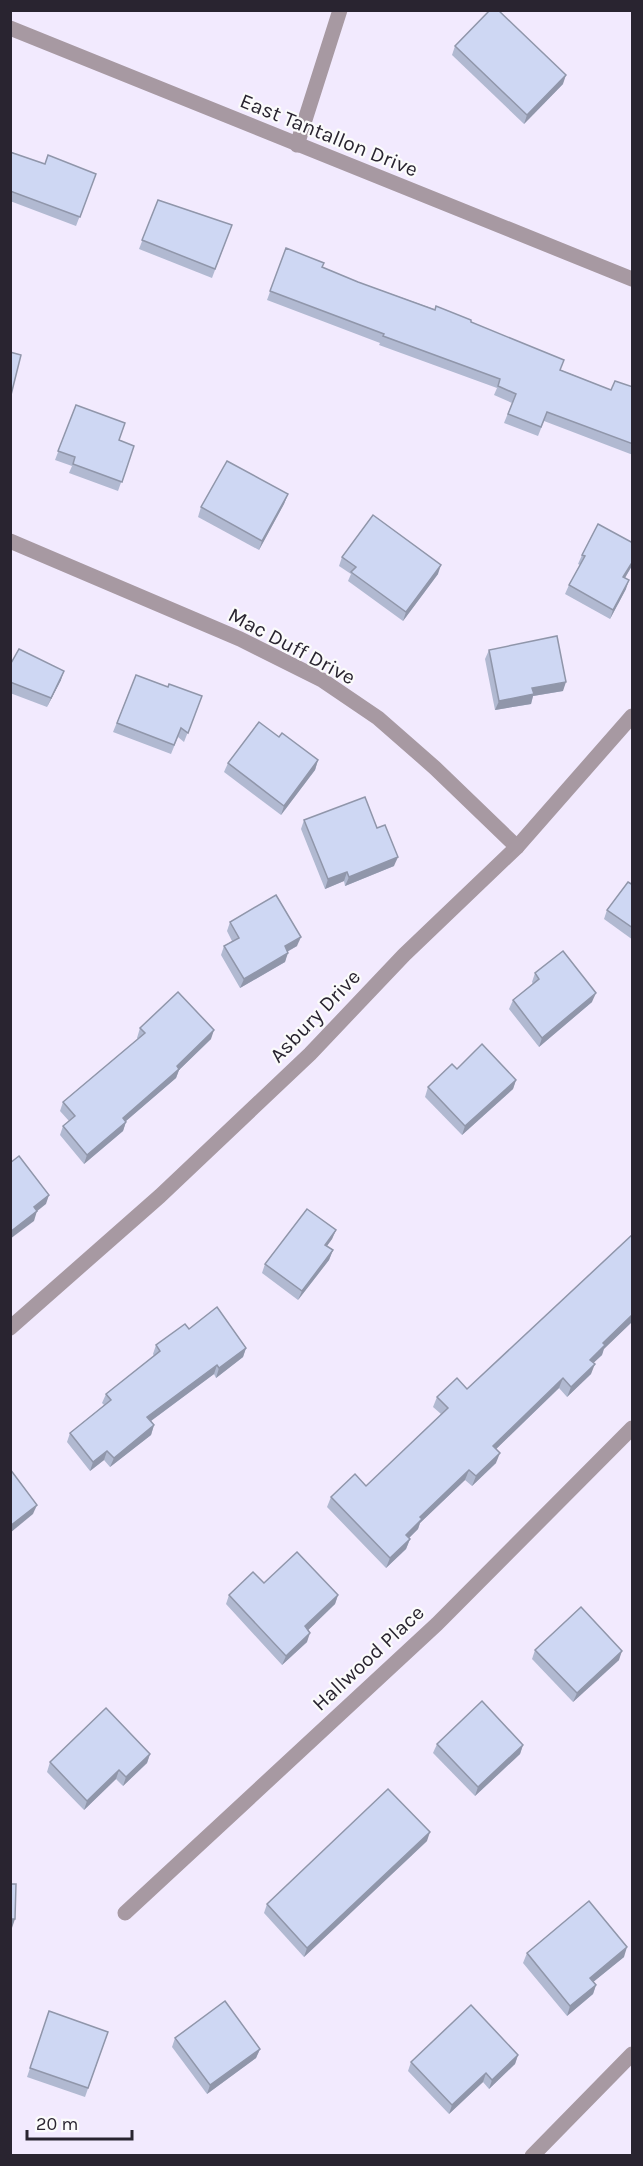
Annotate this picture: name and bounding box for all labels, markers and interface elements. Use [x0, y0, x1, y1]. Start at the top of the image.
street label: East Tantallon Drive [237, 88, 421, 182]
street label: Mac Duff Drive [224, 603, 360, 689]
street label: Asbury Drive [265, 965, 365, 1067]
street label: Hallwood Place [307, 1600, 429, 1716]
scale bar [27, 2103, 132, 2141]
text: 20 m [36, 2113, 78, 2135]

